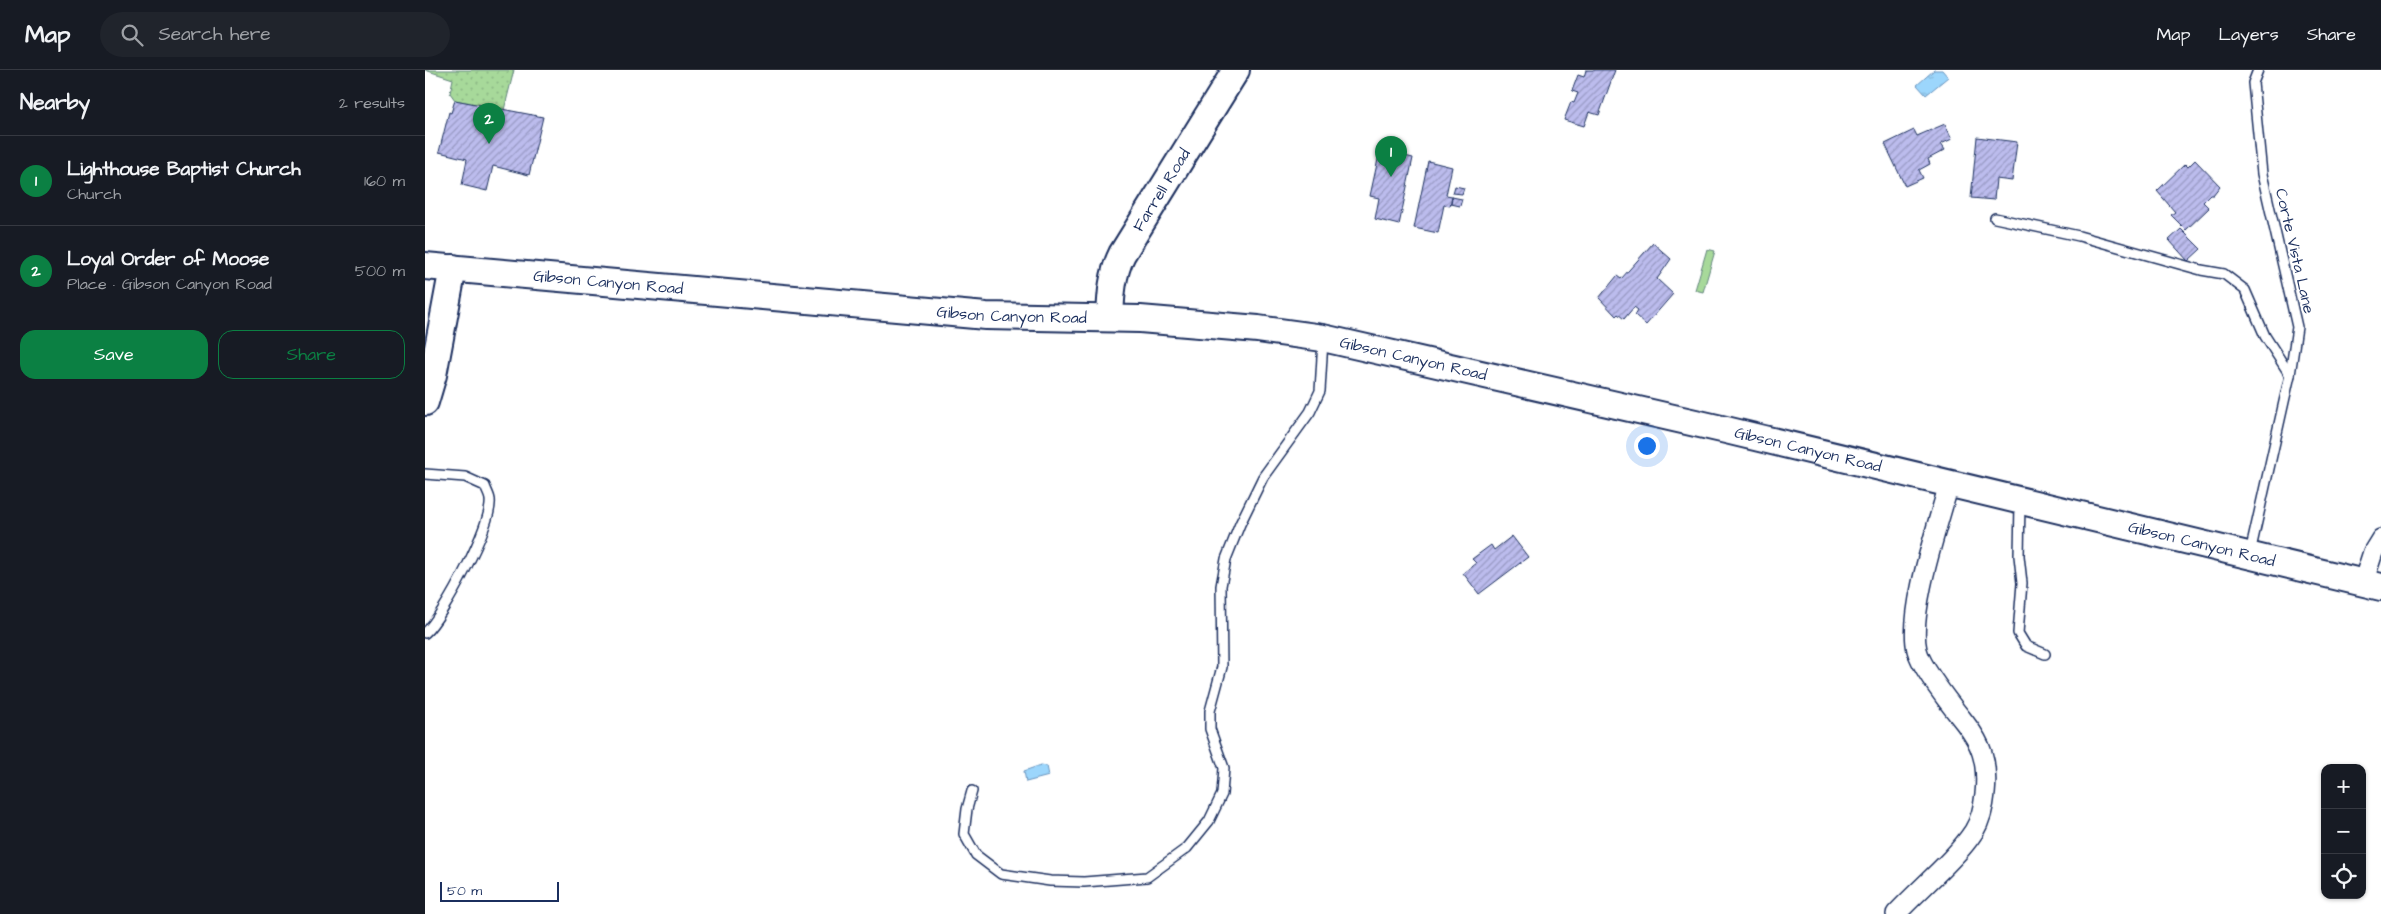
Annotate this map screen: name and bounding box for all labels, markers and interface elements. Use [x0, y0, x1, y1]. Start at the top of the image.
search box [100, 12, 450, 57]
text: Map [25, 18, 70, 52]
icon: search [118, 21, 146, 49]
text: Search here [158, 21, 271, 48]
text: Map [2156, 22, 2190, 47]
text: Layers [2218, 22, 2279, 47]
text: Share [2307, 22, 2356, 47]
text: Nearby [20, 88, 90, 117]
text: 2 results [339, 92, 405, 114]
pin: 2 [473, 103, 505, 144]
pin: 1 [1375, 136, 1407, 177]
street label: Farrell Road [1128, 144, 1196, 236]
text: Lighthouse Baptist Church [67, 156, 301, 183]
text: 1 [35, 170, 37, 192]
text: 160 m [364, 170, 405, 192]
text: Church [67, 183, 121, 205]
street label: Corte Vista Lane [2270, 186, 2320, 316]
text: Loyal Order of Moose [67, 246, 269, 273]
text: 2 [31, 260, 41, 282]
text: 500 m [355, 260, 405, 282]
street label: Gibson Canyon Road [532, 265, 684, 300]
text: Place · Gibson Canyon Road [67, 273, 272, 295]
street label: Gibson Canyon Road [936, 301, 1087, 329]
button: Save [20, 330, 208, 379]
button: Share [218, 330, 405, 379]
street label: Gibson Canyon Road [1338, 331, 1489, 386]
street label: Gibson Canyon Road [1732, 421, 1884, 478]
your location [1634, 433, 1660, 459]
street label: Gibson Canyon Road [2126, 516, 2278, 572]
map controls [2321, 764, 2366, 899]
button: + [2321, 764, 2366, 809]
button: − [2321, 809, 2366, 854]
button: locate [2321, 854, 2366, 899]
scale bar [440, 879, 559, 902]
text: 50 m [447, 881, 482, 901]

